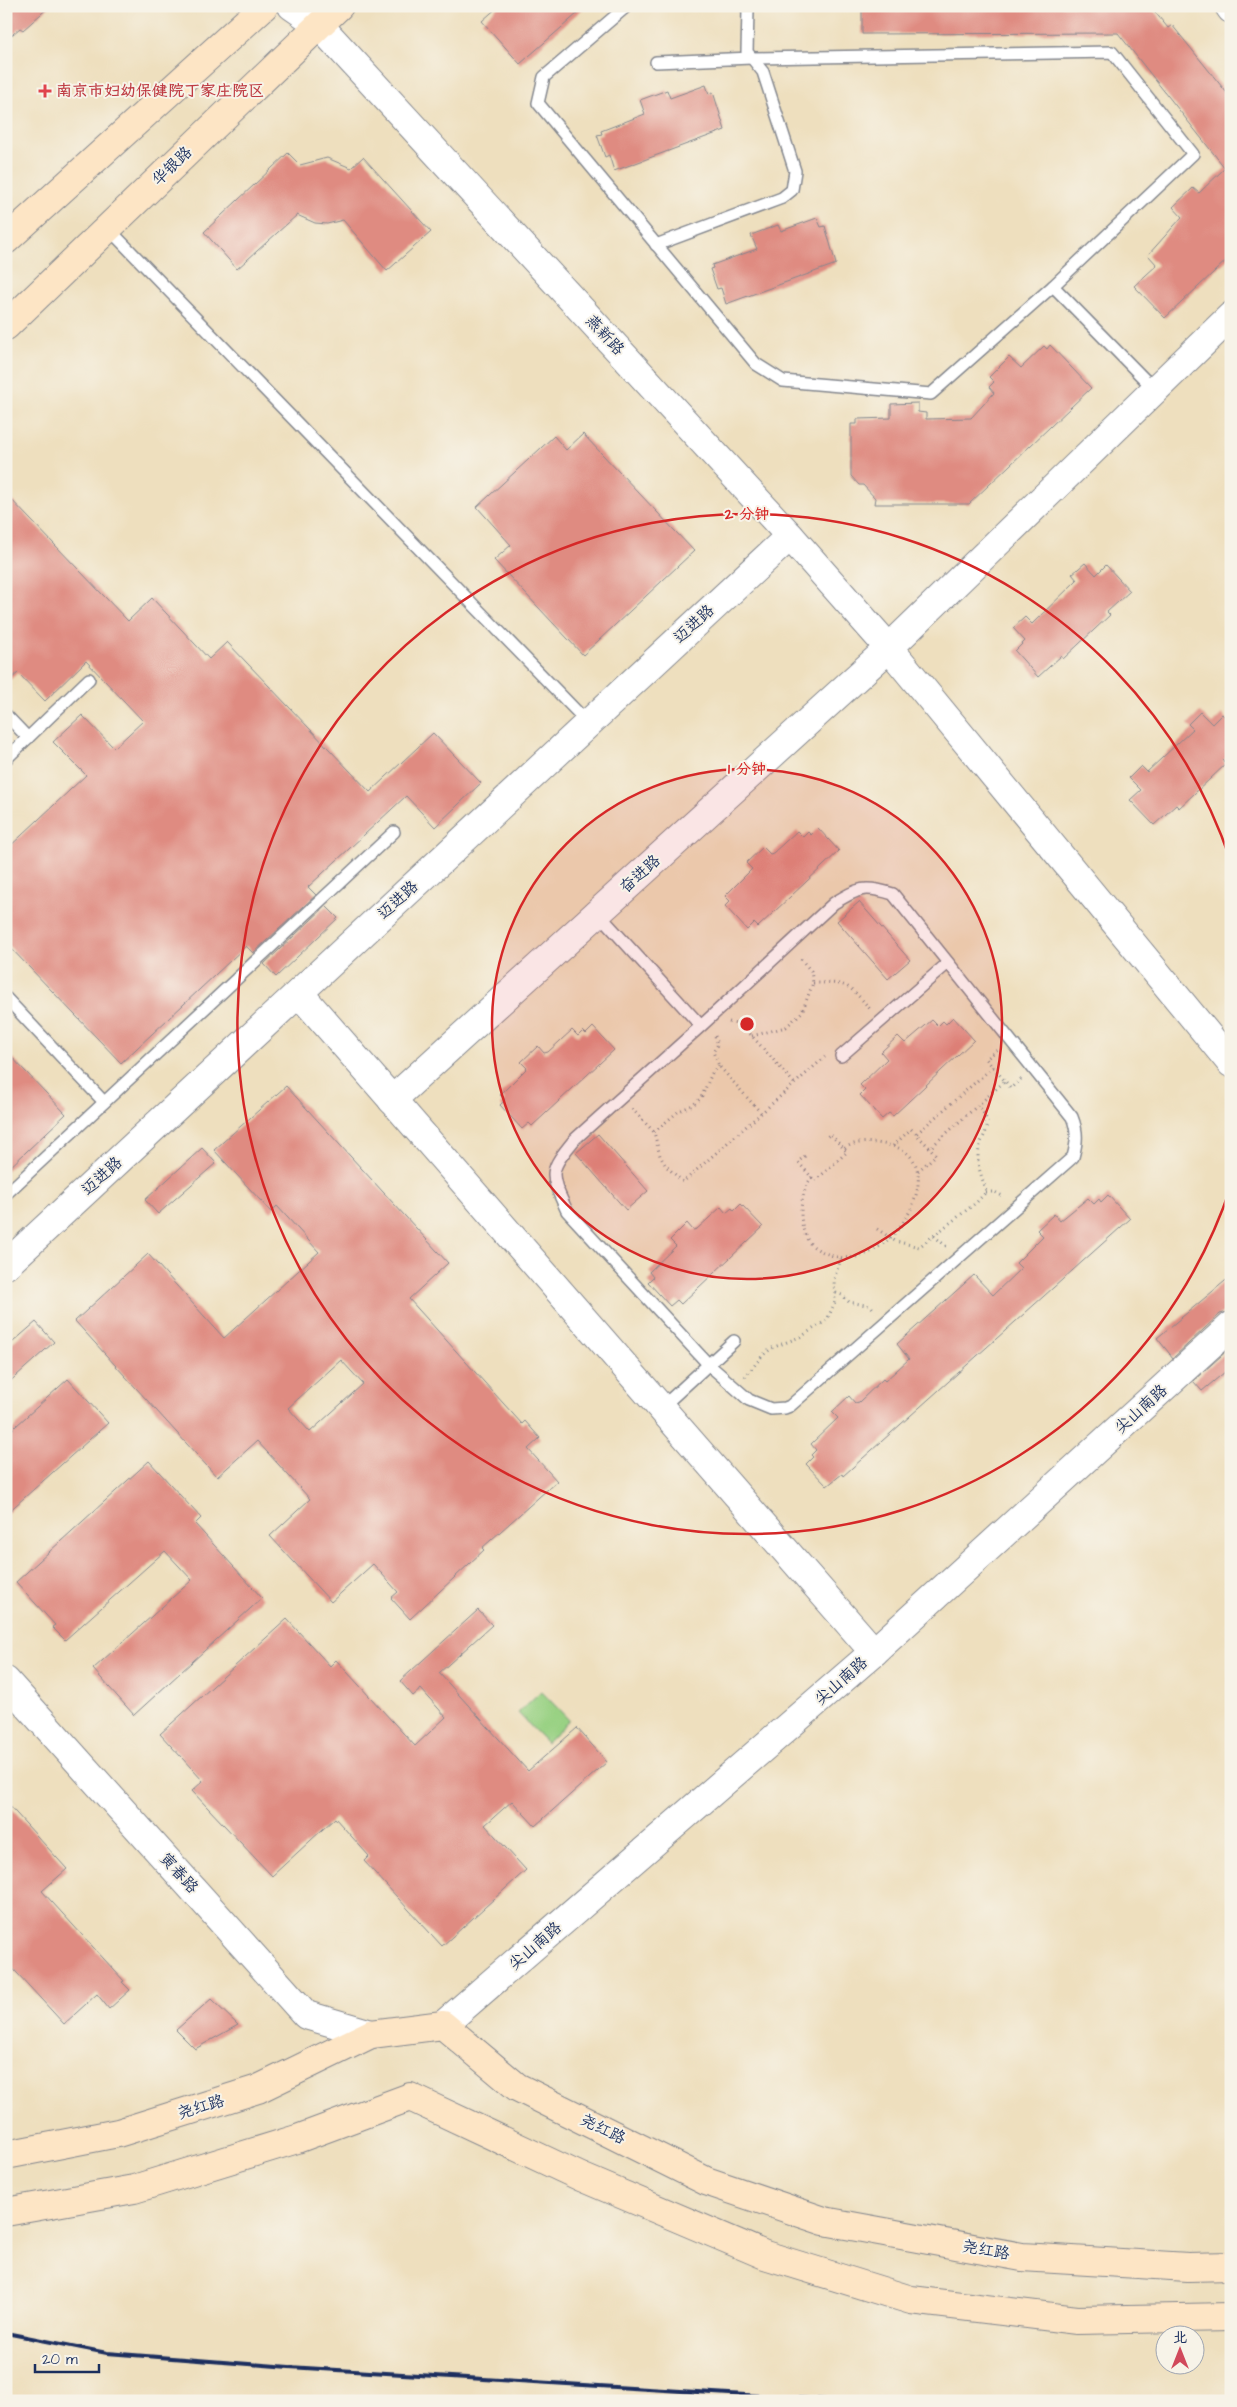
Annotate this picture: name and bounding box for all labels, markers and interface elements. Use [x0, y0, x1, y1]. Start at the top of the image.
place label: 南京市妇幼保健院丁家庄院区 [56, 80, 264, 102]
marker: 南京市妇幼保健院丁家庄院区 [38, 84, 52, 98]
street label: 华银路 [147, 141, 197, 191]
street label: 燕新路 [581, 310, 629, 360]
text: 2 分钟 [724, 504, 769, 525]
street label: 迈进路 [669, 600, 719, 648]
text: 1 分钟 [728, 759, 766, 780]
street label: 奋进路 [615, 850, 665, 898]
street label: 迈进路 [373, 876, 423, 924]
centre of rings [738, 1015, 756, 1033]
street label: 迈进路 [77, 1152, 127, 1200]
street label: 尖山南路 [1110, 1379, 1172, 1439]
street label: 尖山南路 [810, 1652, 872, 1710]
street label: 寅春路 [155, 1848, 203, 1898]
street label: 尖山南路 [504, 1917, 566, 1975]
street label: 尧红路 [175, 2089, 227, 2125]
street label: 尧红路 [577, 2109, 629, 2149]
street label: 尧红路 [960, 2235, 1012, 2265]
north arrow [1154, 2324, 1204, 2374]
text: 北 [1173, 2328, 1187, 2348]
scale bar [35, 2342, 99, 2374]
text: 20 m [42, 2349, 78, 2370]

